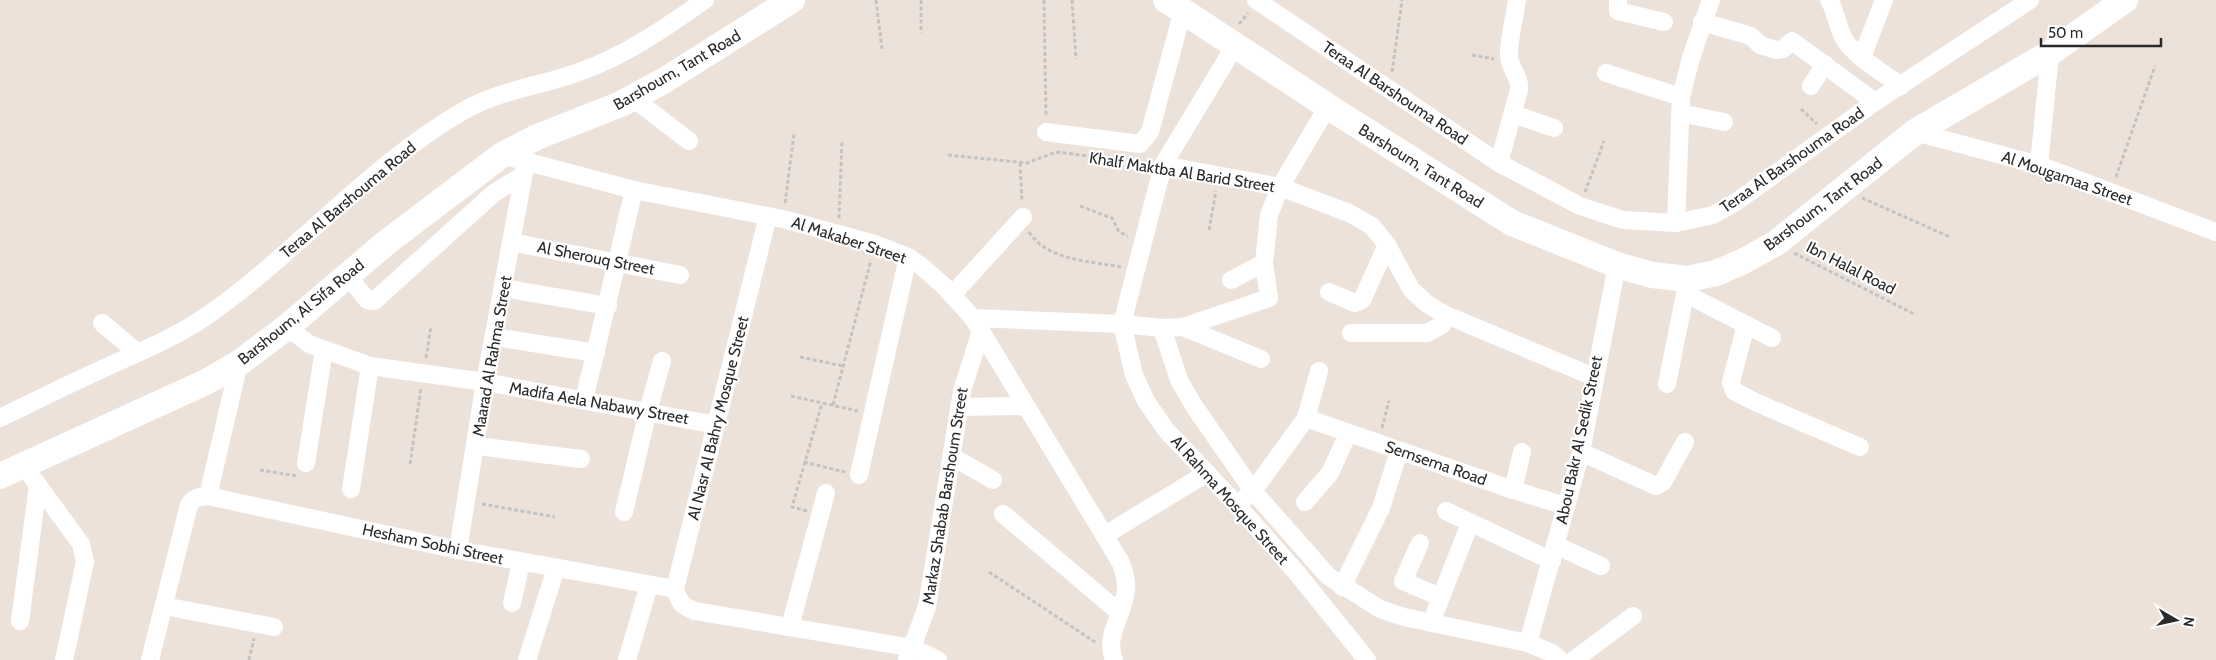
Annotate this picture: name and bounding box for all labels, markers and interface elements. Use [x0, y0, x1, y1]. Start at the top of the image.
scale bar [2041, 15, 2161, 47]
text: 50 m [2048, 24, 2083, 42]
street label: Barshoum, Tant Road [610, 26, 744, 114]
street label: Teraa Al Barshouma Road [1319, 37, 1471, 149]
street label: Teraa Al Barshouma Road [1716, 103, 1868, 217]
street label: Barshoum, Tant Road [1355, 120, 1487, 212]
street label: Teraa Al Barshouma Road [276, 138, 420, 262]
street label: Al Mougamaa Street [1999, 147, 2135, 209]
street label: Khalf Maktba Al Barid Street [1088, 148, 1277, 196]
street label: Barshoum, Tant Road [1760, 153, 1886, 255]
street label: Al Makaber Street [789, 213, 909, 268]
street label: Al Sherouq Street [536, 237, 657, 279]
street label: Ibn Halal Road [1803, 237, 1899, 299]
street label: Barshoum, Al Sifa Road [234, 255, 368, 369]
street label: Maarad Al Rahma Street [469, 274, 516, 438]
street label: Al Nasr Al Bahry Mosque Street [683, 314, 753, 522]
street label: Abou Bakr Al Sedik Street [1552, 354, 1606, 526]
street label: Madifa Aela Nabawy Street [508, 378, 691, 428]
street label: Markaz Shabab Barshoum Street [918, 385, 972, 606]
street label: Al Rahma Mosque Street [1167, 432, 1293, 569]
street label: Semsema Road [1383, 437, 1489, 489]
street label: Hesham Sobhi Street [361, 520, 506, 568]
north arrow [2151, 595, 2201, 645]
text: N [2179, 616, 2199, 628]

